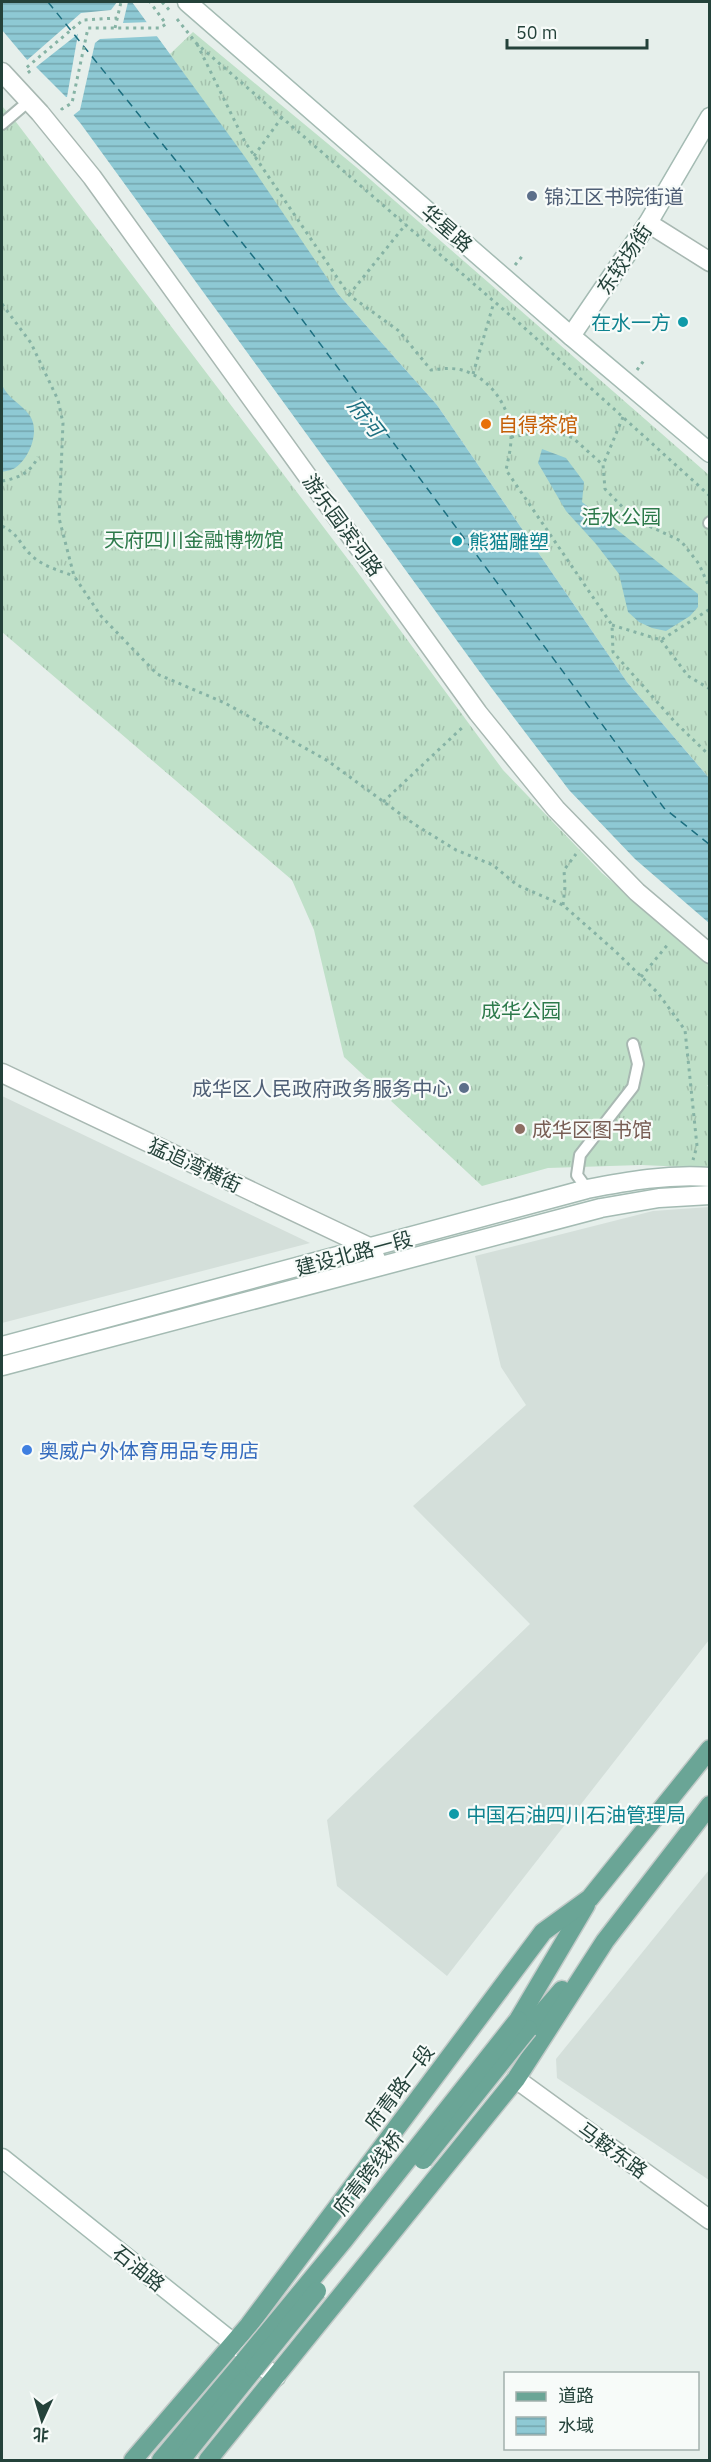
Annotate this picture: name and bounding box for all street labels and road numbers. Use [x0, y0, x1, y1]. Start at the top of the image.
street label: 华星路 [416, 198, 478, 258]
street label: 东较场街 [590, 218, 658, 300]
street label: 游乐园滨河路 [297, 469, 389, 581]
street label: 猛追湾横街 [144, 1132, 246, 1198]
street label: 建设北路一段 [293, 1224, 415, 1282]
street label: 府青路一段 [358, 2039, 440, 2135]
street label: 马鞍东路 [573, 2116, 653, 2184]
street label: 府青跨线桥 [327, 2125, 409, 2221]
street label: 石油路 [107, 2239, 171, 2297]

